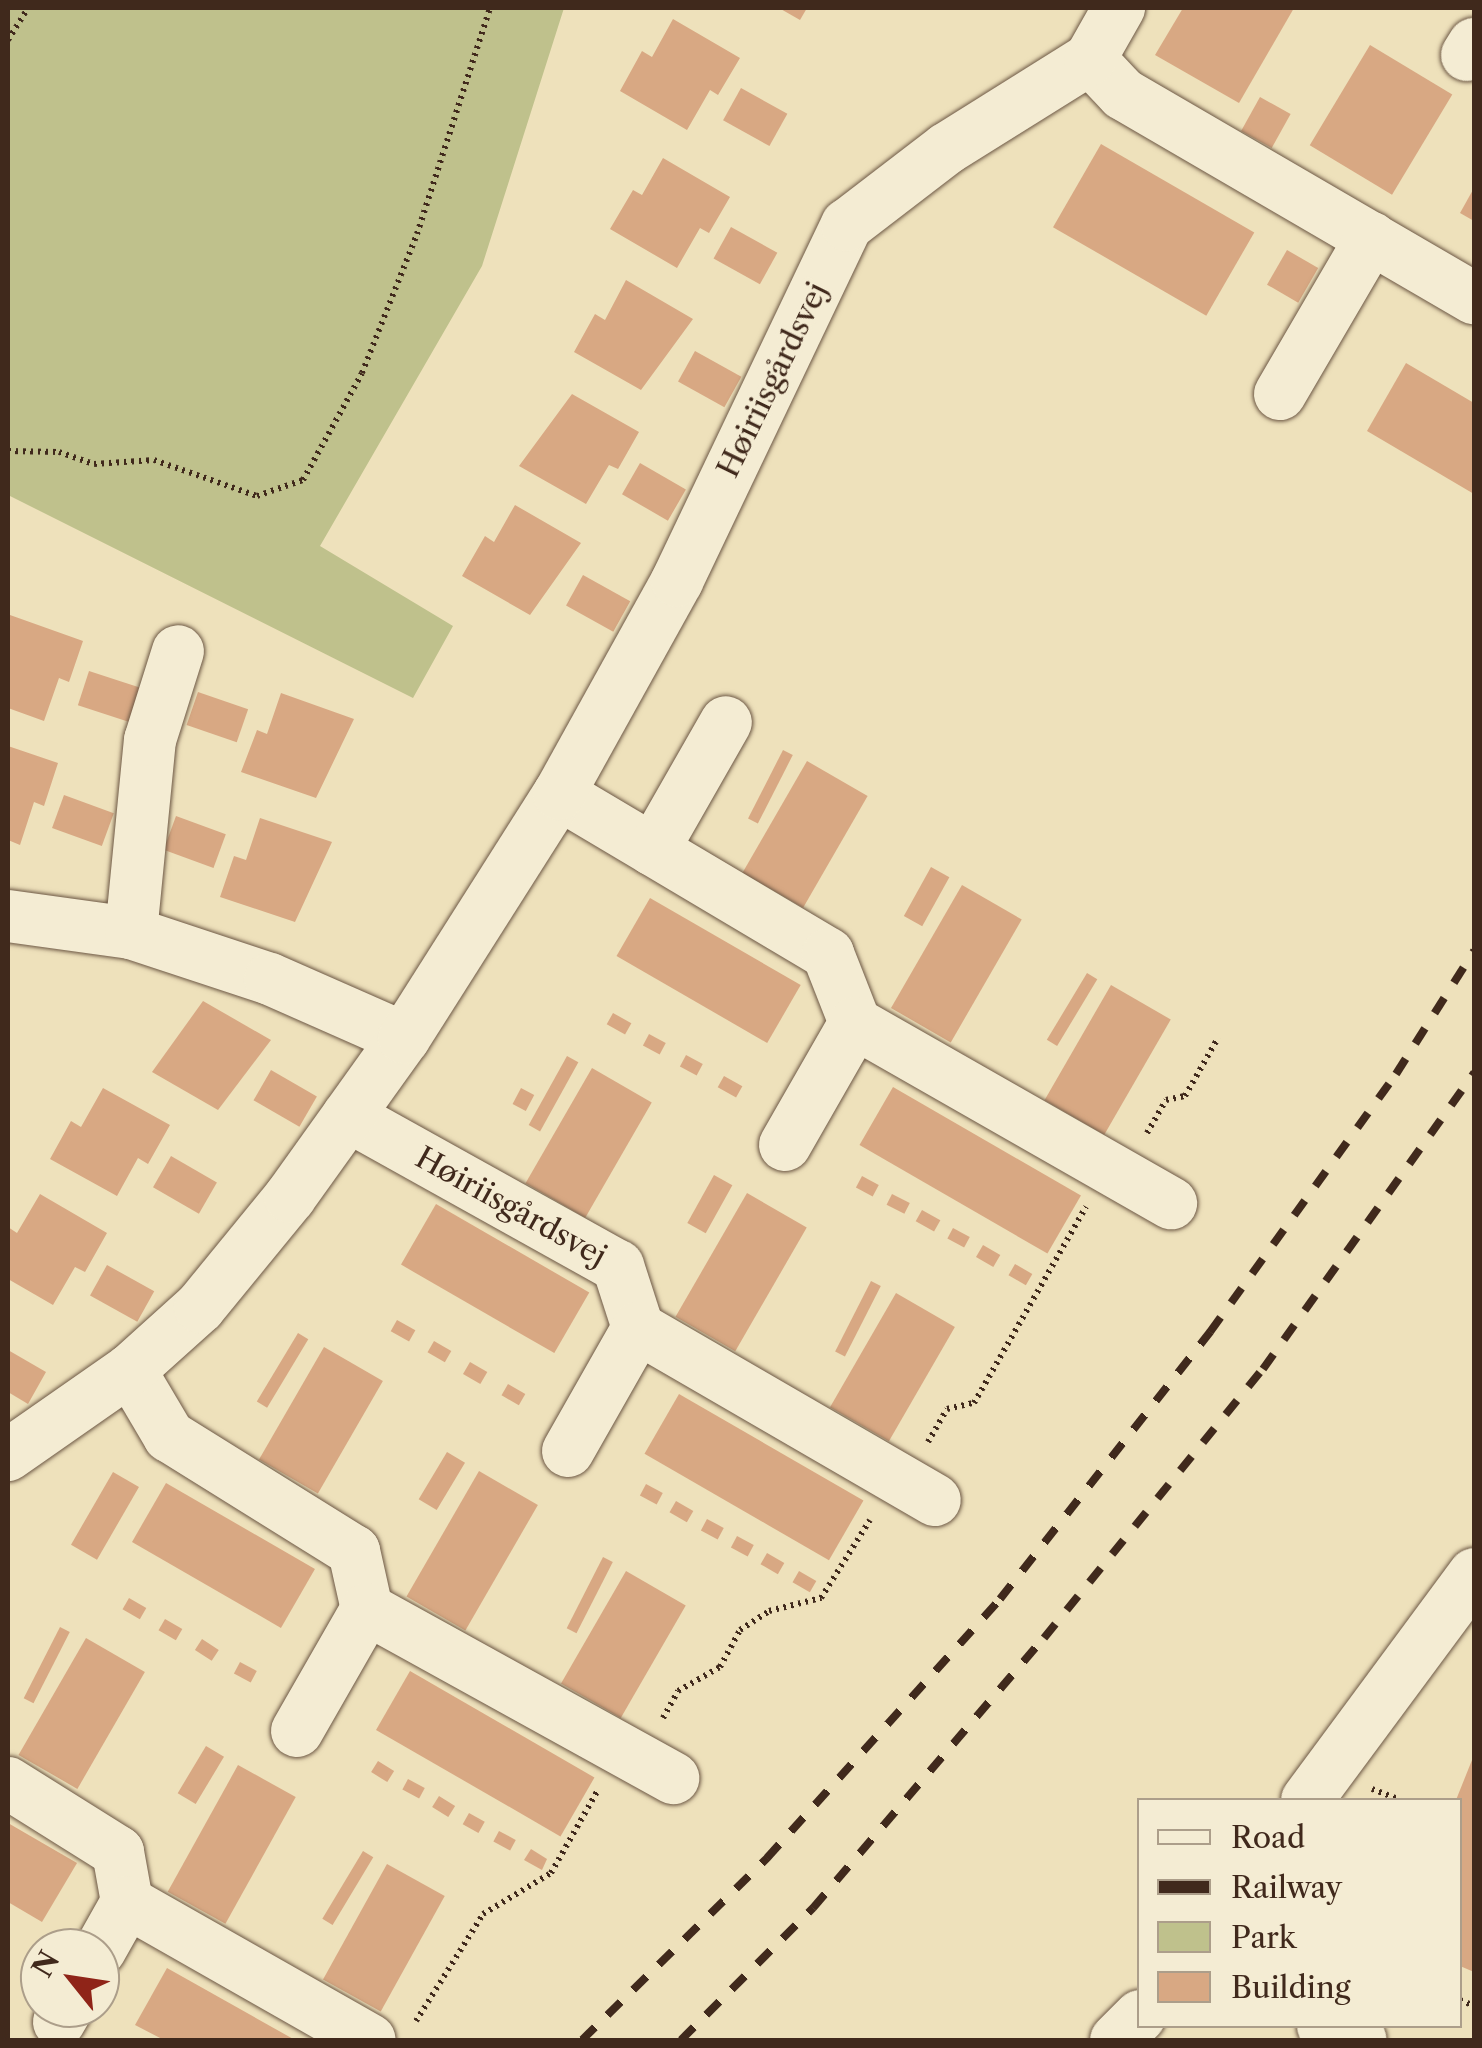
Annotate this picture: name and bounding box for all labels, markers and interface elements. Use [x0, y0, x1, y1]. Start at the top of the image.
street label: Høiriisgårdsvej [710, 277, 836, 483]
street label: Høiriisgårdsvej [409, 1140, 613, 1274]
legend [1137, 1798, 1462, 2028]
text: Road [1231, 1819, 1305, 1856]
text: Railway [1231, 1869, 1342, 1906]
text: Park [1231, 1919, 1296, 1956]
north arrow [20, 1928, 120, 2028]
text: N [25, 1945, 67, 1983]
text: Building [1231, 1969, 1351, 2006]

